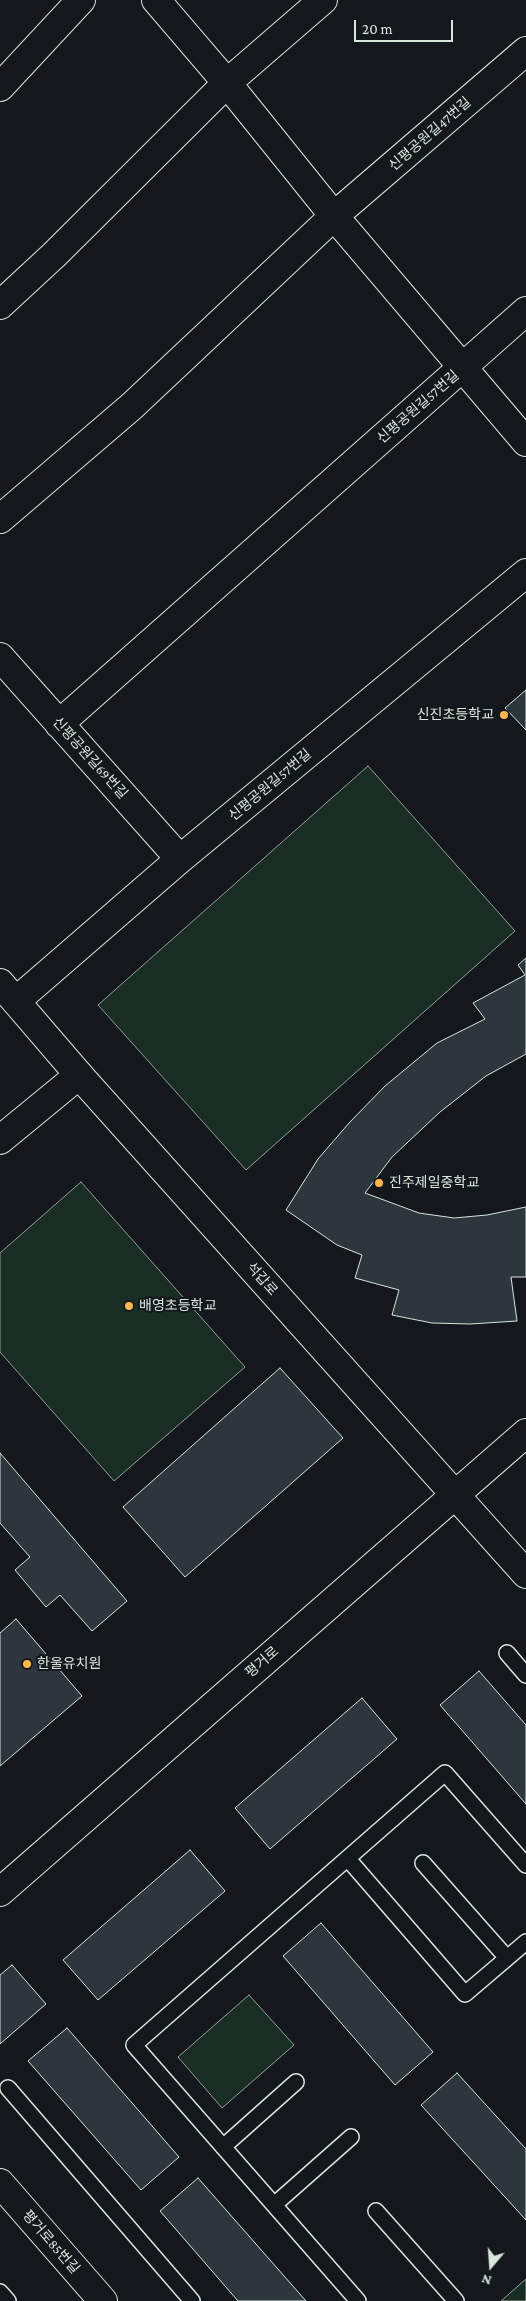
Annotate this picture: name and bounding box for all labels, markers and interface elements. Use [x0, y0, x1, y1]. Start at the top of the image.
scale bar [356, 10, 455, 42]
text: 20 m [362, 21, 393, 37]
street label: 신평공원길47번길 [385, 94, 475, 174]
street label: 신평공원길57번길 [374, 367, 462, 447]
place label: 신진초등학교 [417, 707, 494, 723]
marker: 신진초등학교 [498, 709, 510, 721]
street label: 신평공원길69번길 [49, 714, 131, 802]
street label: 신평공원길57번길 [225, 746, 315, 824]
place label: 진주제일중학교 [389, 1175, 479, 1191]
marker: 진주제일중학교 [373, 1177, 385, 1189]
street label: 석갑로 [243, 1259, 281, 1299]
place label: 배영초등학교 [139, 1298, 216, 1314]
marker: 배영초등학교 [123, 1300, 135, 1312]
street label: 평거로 [242, 1643, 282, 1681]
place label: 한울유치원 [37, 1656, 101, 1672]
marker: 한울유치원 [21, 1658, 33, 1670]
street label: 평거로85번길 [19, 2207, 83, 2277]
north arrow [466, 2241, 516, 2291]
text: N [479, 2271, 493, 2289]

